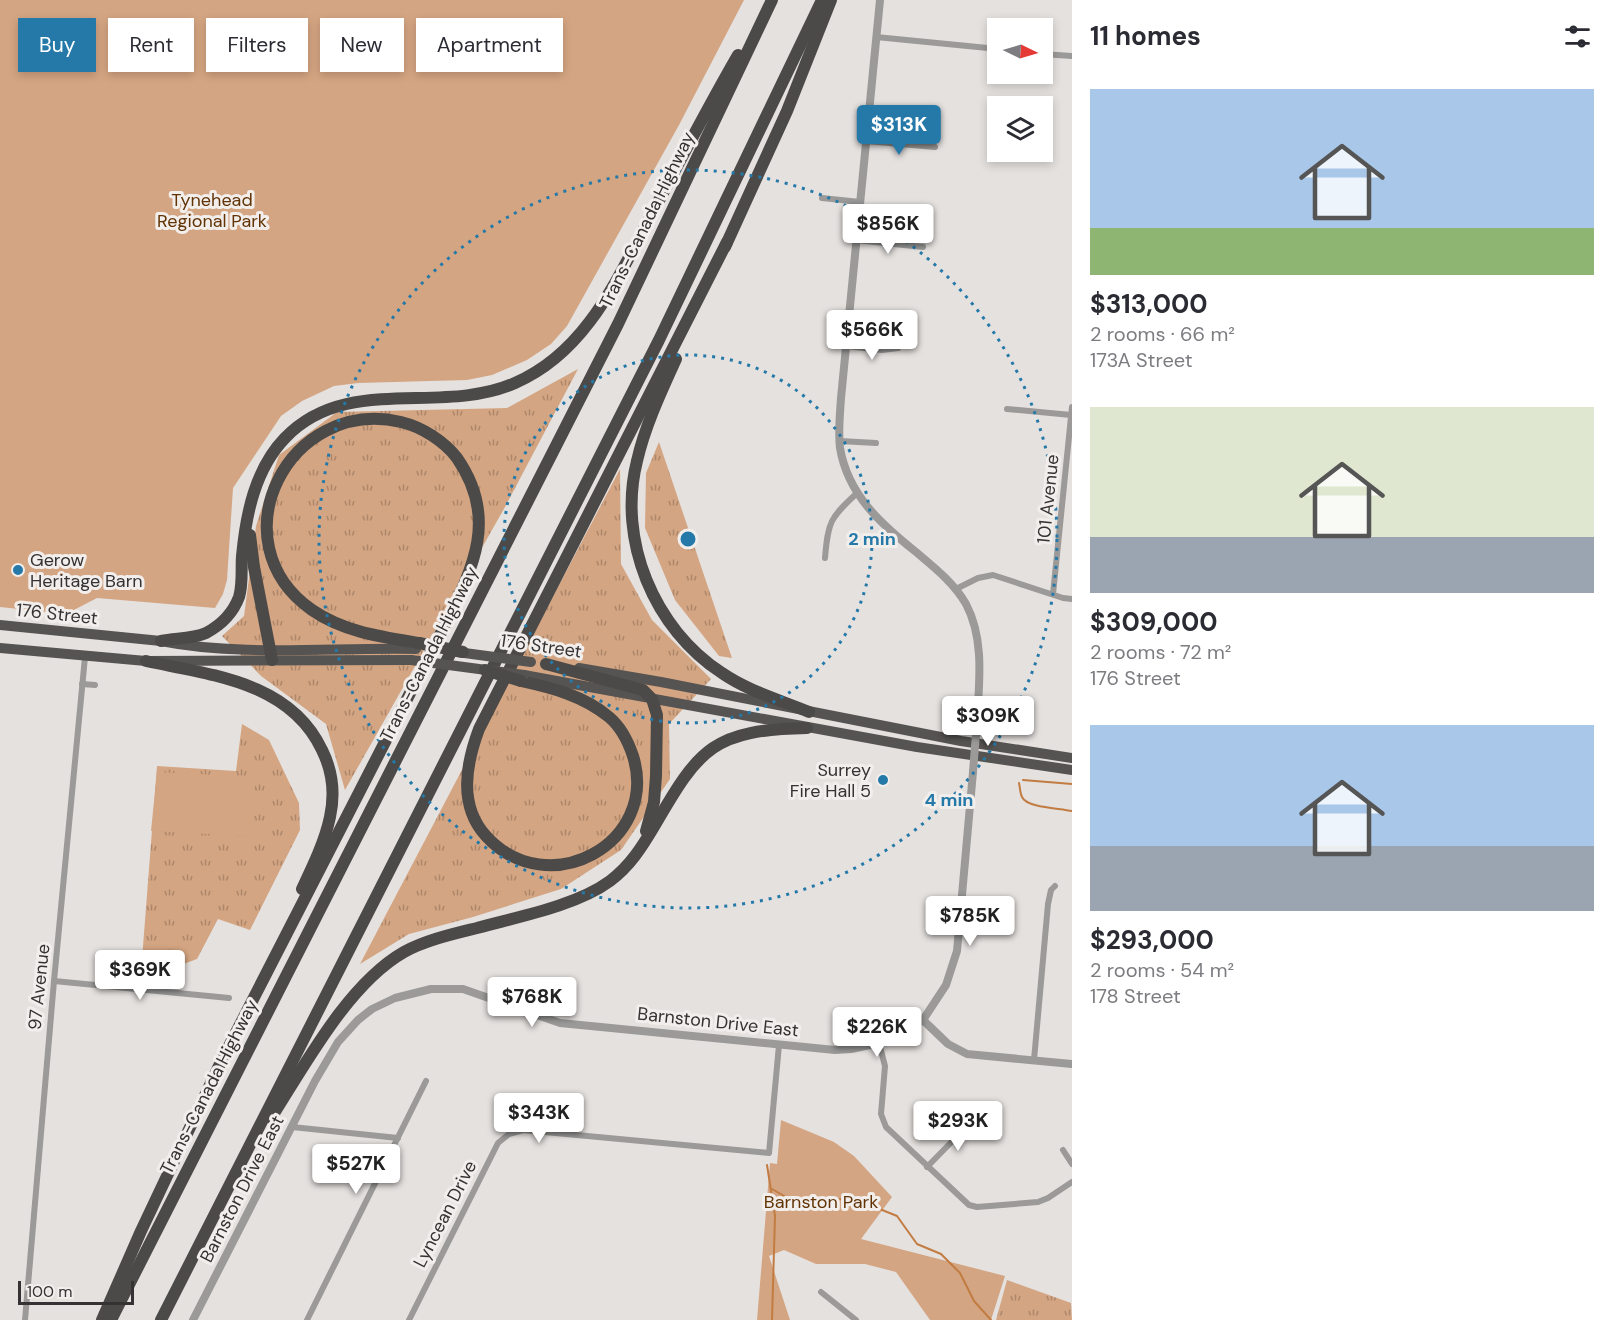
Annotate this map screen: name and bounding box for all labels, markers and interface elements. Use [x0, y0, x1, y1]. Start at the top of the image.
chip: Buy [18, 18, 96, 72]
chip: Rent [108, 18, 194, 72]
chip: Filters [206, 18, 308, 72]
chip: New [320, 18, 404, 72]
chip: Apartment [416, 18, 563, 72]
north arrow [987, 18, 1053, 84]
map controls [987, 18, 1053, 162]
text: 11 homes [1090, 19, 1201, 53]
icon: filters [1561, 20, 1594, 53]
button: layers [987, 96, 1053, 162]
pin: $313K [857, 105, 941, 156]
text: $313K [871, 111, 927, 137]
street label: Trans-Canada Highway [594, 128, 700, 312]
icon: home [1288, 128, 1396, 236]
park label: Tynehead Regional Park [157, 188, 267, 233]
pin: $856K [846, 204, 930, 255]
text: $856K [857, 210, 919, 236]
text: $313,000 [1090, 287, 1208, 321]
pin: $566K [830, 310, 914, 361]
text: $566K [841, 316, 903, 342]
text: 2 rooms · 66 m² [1090, 321, 1235, 347]
text: 173A Street [1090, 347, 1193, 373]
icon: home [1288, 446, 1396, 554]
street label: 101 Avenue [1031, 453, 1065, 545]
text: 2 min [848, 527, 896, 551]
centre of rings [678, 529, 698, 549]
place label: Gerow Heritage Barn [30, 548, 143, 593]
street label: Trans-Canada Highway [374, 562, 484, 746]
marker: Gerow Heritage Barn [11, 563, 25, 577]
street label: 176 Street [15, 598, 99, 630]
text: $309,000 [1090, 605, 1218, 639]
street label: 176 Street [499, 628, 583, 664]
text: 2 rooms · 72 m² [1090, 639, 1231, 665]
text: 176 Street [1090, 665, 1181, 691]
pin: $309K [946, 696, 1030, 747]
text: $309K [956, 702, 1020, 728]
place label: Surrey Fire Hall 5 [790, 758, 871, 803]
icon: home [1288, 764, 1396, 872]
marker: Surrey Fire Hall 5 [876, 773, 890, 787]
text: 4 min [925, 788, 973, 812]
pin: $785K [928, 896, 1012, 947]
text: $785K [940, 902, 1000, 928]
text: $293,000 [1090, 923, 1214, 957]
street label: 97 Avenue [23, 943, 55, 1031]
pin: $369K [98, 950, 182, 1001]
text: $369K [109, 956, 171, 982]
text: 2 rooms · 54 m² [1090, 957, 1234, 983]
pin: $768K [490, 977, 574, 1028]
text: $768K [501, 983, 563, 1009]
text: 178 Street [1090, 983, 1181, 1009]
street label: Trans-Canada Highway [154, 995, 264, 1179]
street label: Barnston Drive East [636, 1002, 800, 1042]
pin: $226K [835, 1007, 919, 1058]
text: $226K [847, 1013, 907, 1039]
pin: $343K [497, 1093, 581, 1144]
text: $343K [508, 1099, 570, 1125]
pin: $293K [916, 1101, 1000, 1152]
text: $293K [927, 1107, 989, 1133]
street label: Barnston Drive East [195, 1111, 289, 1267]
pin: $527K [314, 1144, 398, 1195]
text: $527K [326, 1150, 386, 1176]
street label: Lyncean Drive [408, 1157, 482, 1271]
park label: Barnston Park [764, 1190, 878, 1214]
scale bar [18, 1278, 134, 1306]
text: 100 m [27, 1281, 72, 1302]

